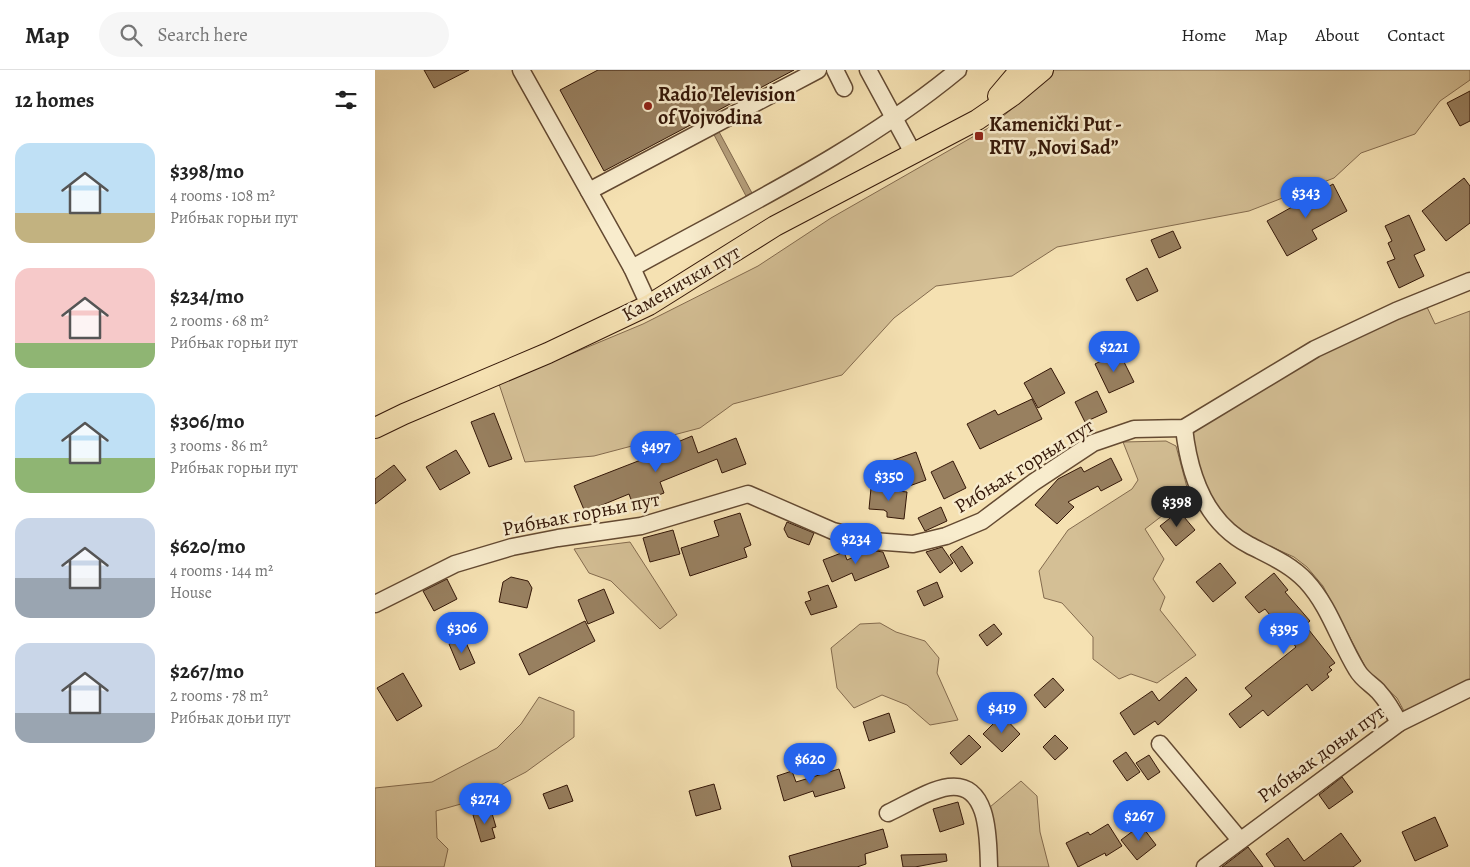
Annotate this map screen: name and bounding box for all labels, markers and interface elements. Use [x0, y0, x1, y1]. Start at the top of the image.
search box [99, 12, 449, 57]
text: Map [25, 19, 69, 51]
icon: search [117, 21, 145, 49]
text: Search here [157, 22, 248, 48]
text: Home [1181, 23, 1226, 47]
text: Map [1254, 23, 1287, 47]
text: About [1315, 23, 1359, 47]
text: Contact [1387, 23, 1445, 47]
place label: Radio Television of Vojvodina [658, 81, 795, 131]
text: 12 homes [15, 86, 94, 114]
icon: filters [332, 86, 360, 114]
marker: Radio Television of Vojvodina [642, 100, 654, 112]
place label: Kamenički Put - RTV „Novi Sad” [989, 111, 1122, 161]
marker: Kamenički Put - RTV „Novi Sad” [973, 130, 985, 142]
text: $398/mo [170, 157, 244, 185]
icon: home [55, 163, 115, 223]
pin: $343 [1276, 176, 1336, 219]
text: $343 [1292, 182, 1320, 204]
text: 4 rooms · 108 m² [170, 185, 275, 207]
text: Рибњак горњи пут [170, 207, 298, 229]
street label: Каменички пут [617, 238, 745, 328]
text: $234/mo [170, 282, 244, 310]
icon: home [55, 288, 115, 348]
text: 2 rooms · 68 m² [170, 310, 269, 332]
pin: $221 [1084, 330, 1144, 373]
text: Рибњак горњи пут [170, 332, 298, 354]
text: $221 [1100, 336, 1128, 358]
text: $306/mo [170, 407, 245, 435]
street label: Рибњак горњи пут [949, 412, 1099, 520]
icon: home [55, 413, 115, 473]
pin: $497 [626, 430, 686, 473]
text: 3 rooms · 86 m² [170, 435, 268, 457]
text: $497 [641, 436, 671, 458]
text: Рибњак горњи пут [170, 457, 298, 479]
pin: $350 [859, 460, 919, 502]
text: $350 [874, 465, 904, 487]
street label: Рибњак горњи пут [500, 485, 662, 543]
pin: $398 [1147, 486, 1207, 528]
text: $398 [1162, 491, 1192, 513]
pin: $234 [826, 522, 886, 565]
text: $234 [841, 528, 871, 550]
text: $620/mo [170, 532, 246, 560]
icon: home [55, 538, 115, 598]
text: 4 rooms · 144 m² [170, 560, 273, 582]
text: House [170, 582, 212, 604]
pin: $306 [432, 612, 492, 654]
pin: $395 [1254, 612, 1314, 655]
text: $306 [447, 617, 477, 639]
text: $395 [1270, 618, 1298, 640]
text: $267/mo [170, 657, 244, 685]
icon: home [55, 663, 115, 723]
text: 2 rooms · 78 m² [170, 685, 268, 707]
pin: $419 [972, 692, 1032, 734]
text: $419 [988, 697, 1016, 719]
street label: Рибњак доњи пут [1252, 699, 1390, 809]
text: Рибњак доњи пут [170, 707, 291, 729]
pin: $620 [780, 742, 840, 785]
text: $620 [795, 748, 825, 770]
pin: $274 [455, 782, 515, 825]
text: $274 [470, 788, 500, 810]
pin: $267 [1109, 800, 1169, 842]
text: $267 [1124, 805, 1154, 827]

